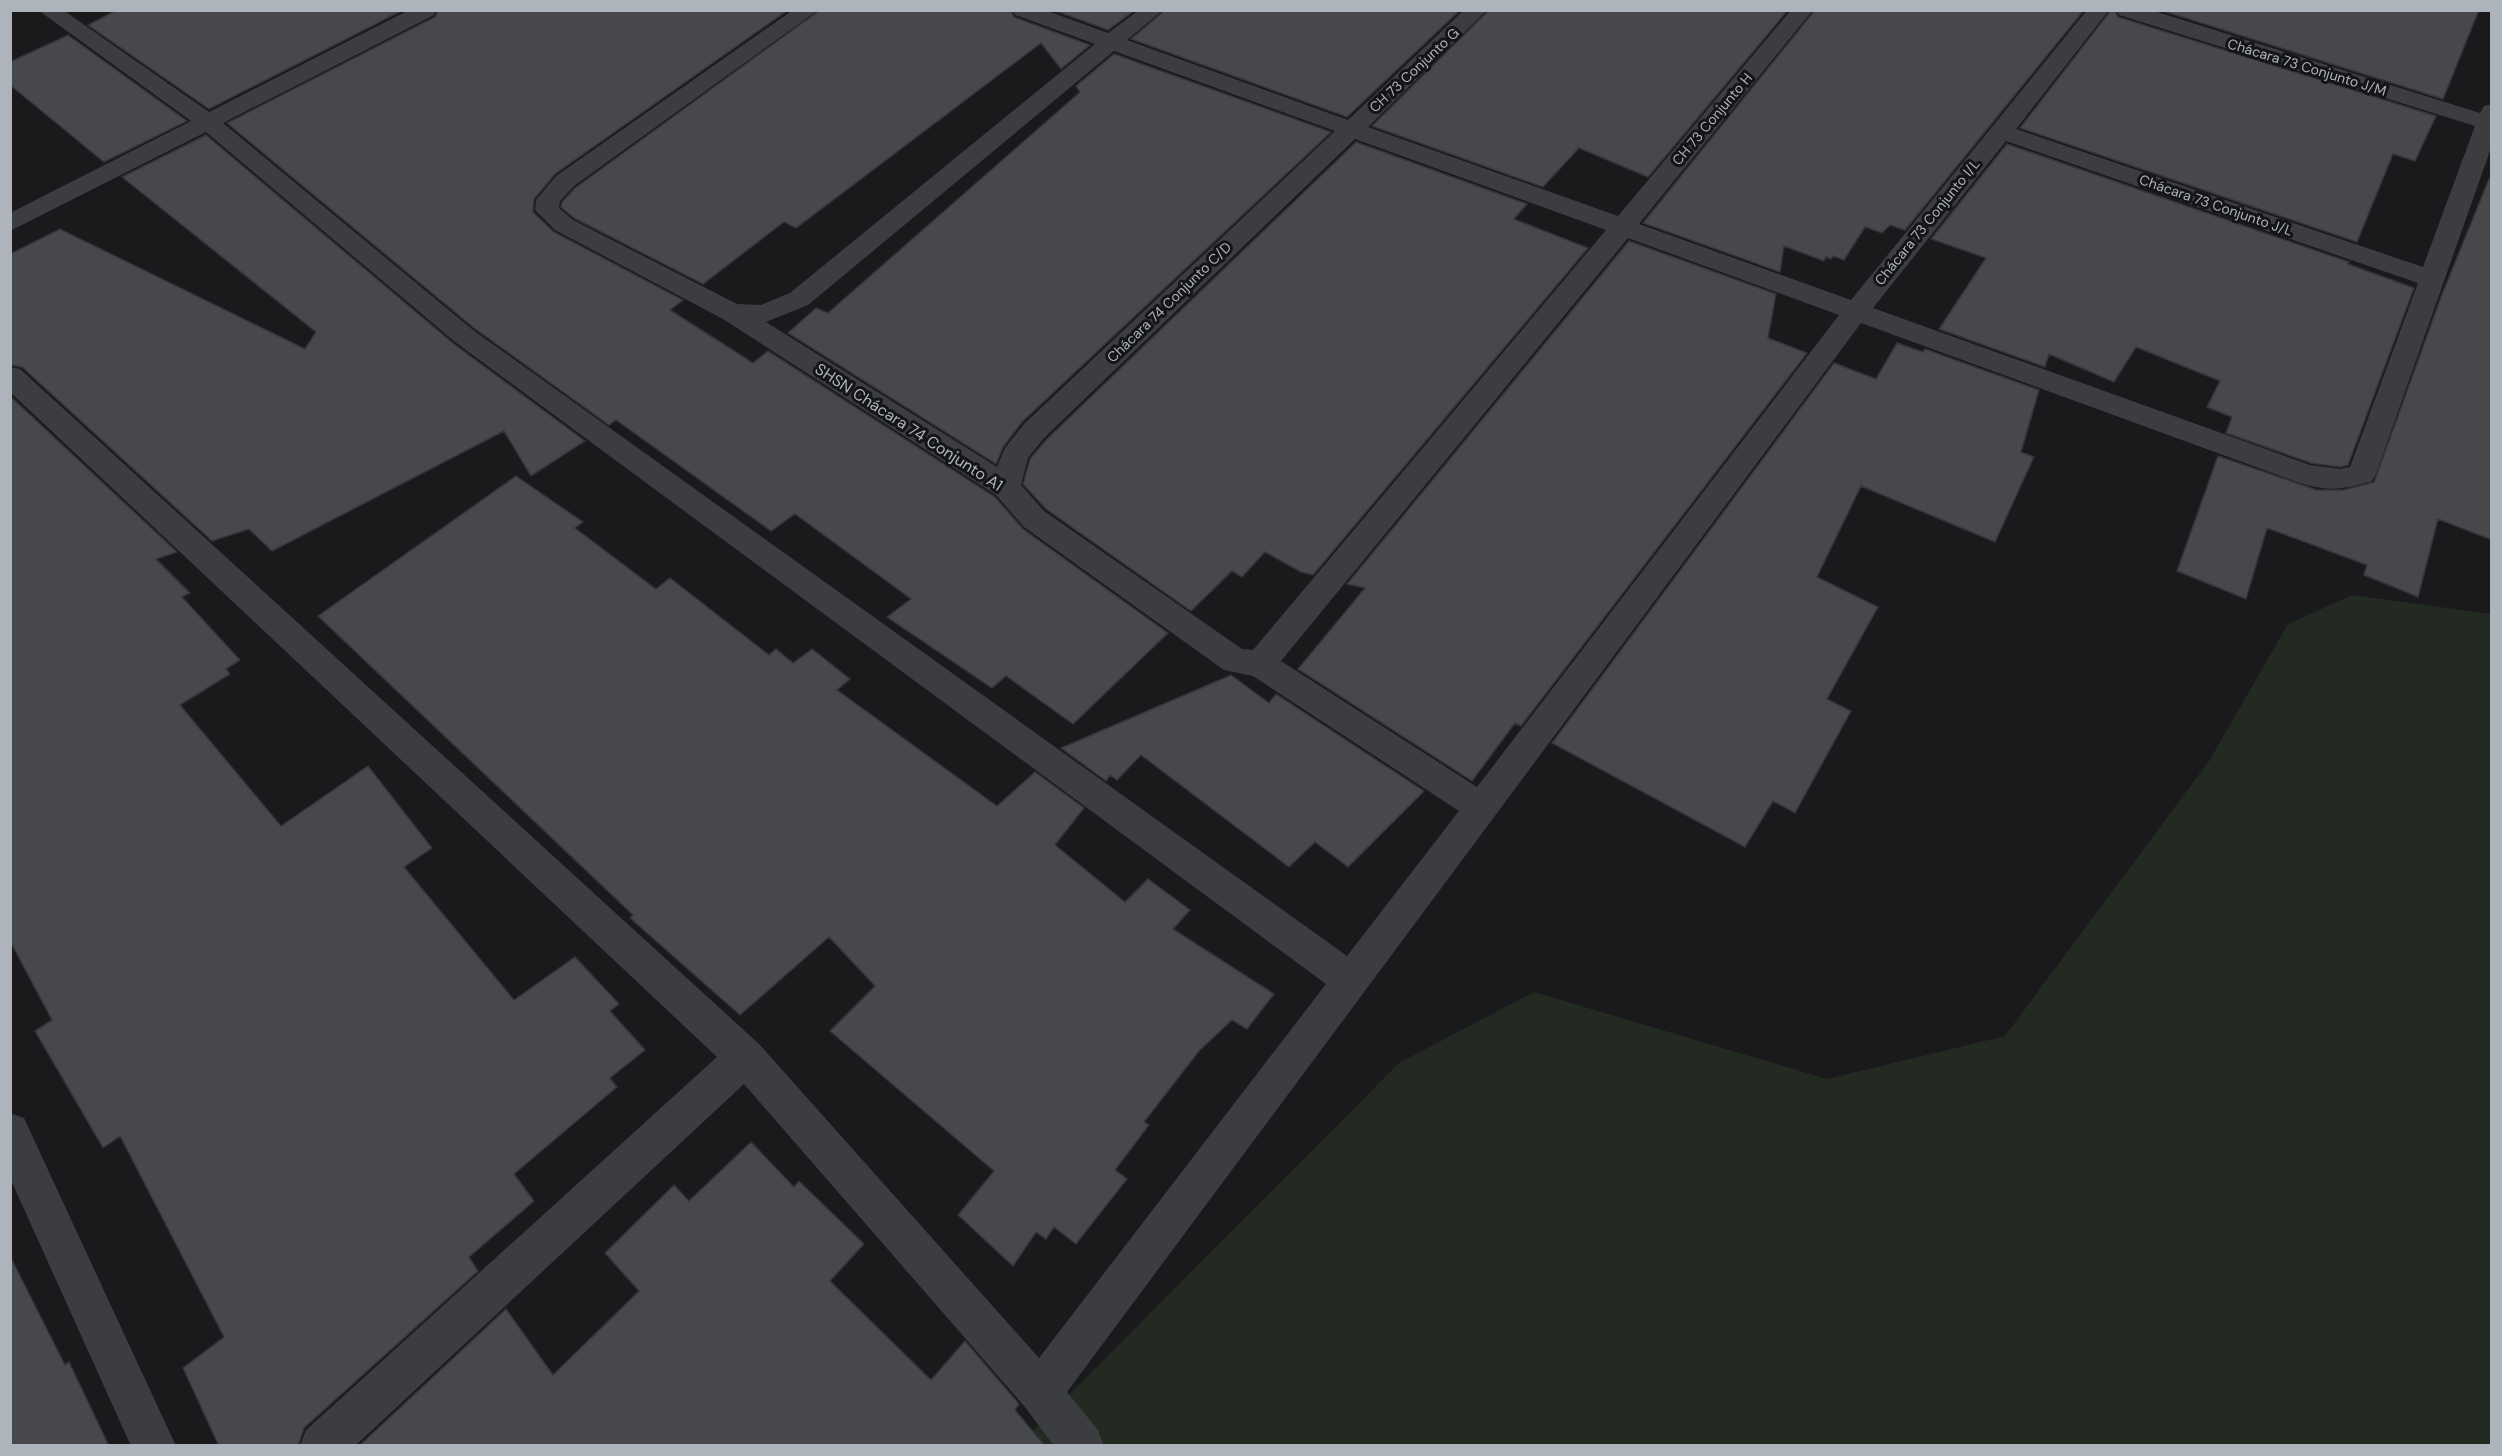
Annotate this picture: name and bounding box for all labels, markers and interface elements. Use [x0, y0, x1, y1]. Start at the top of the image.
street label: CH 73 Conjunto G [1365, 24, 1463, 116]
street label: Chácara 73 Conjunto J/M [2225, 34, 2389, 100]
street label: CH 73 Conjunto H [1668, 69, 1756, 169]
street label: Chácara 73 Conjunto I/L [1871, 155, 1983, 289]
street label: Chácara 73 Conjunto J/L [2137, 170, 2295, 240]
street label: Chácara 74 Conjunto C/D [1103, 238, 1235, 366]
street label: SHSN Chácara 74 Conjunto A1 [811, 358, 1007, 496]

